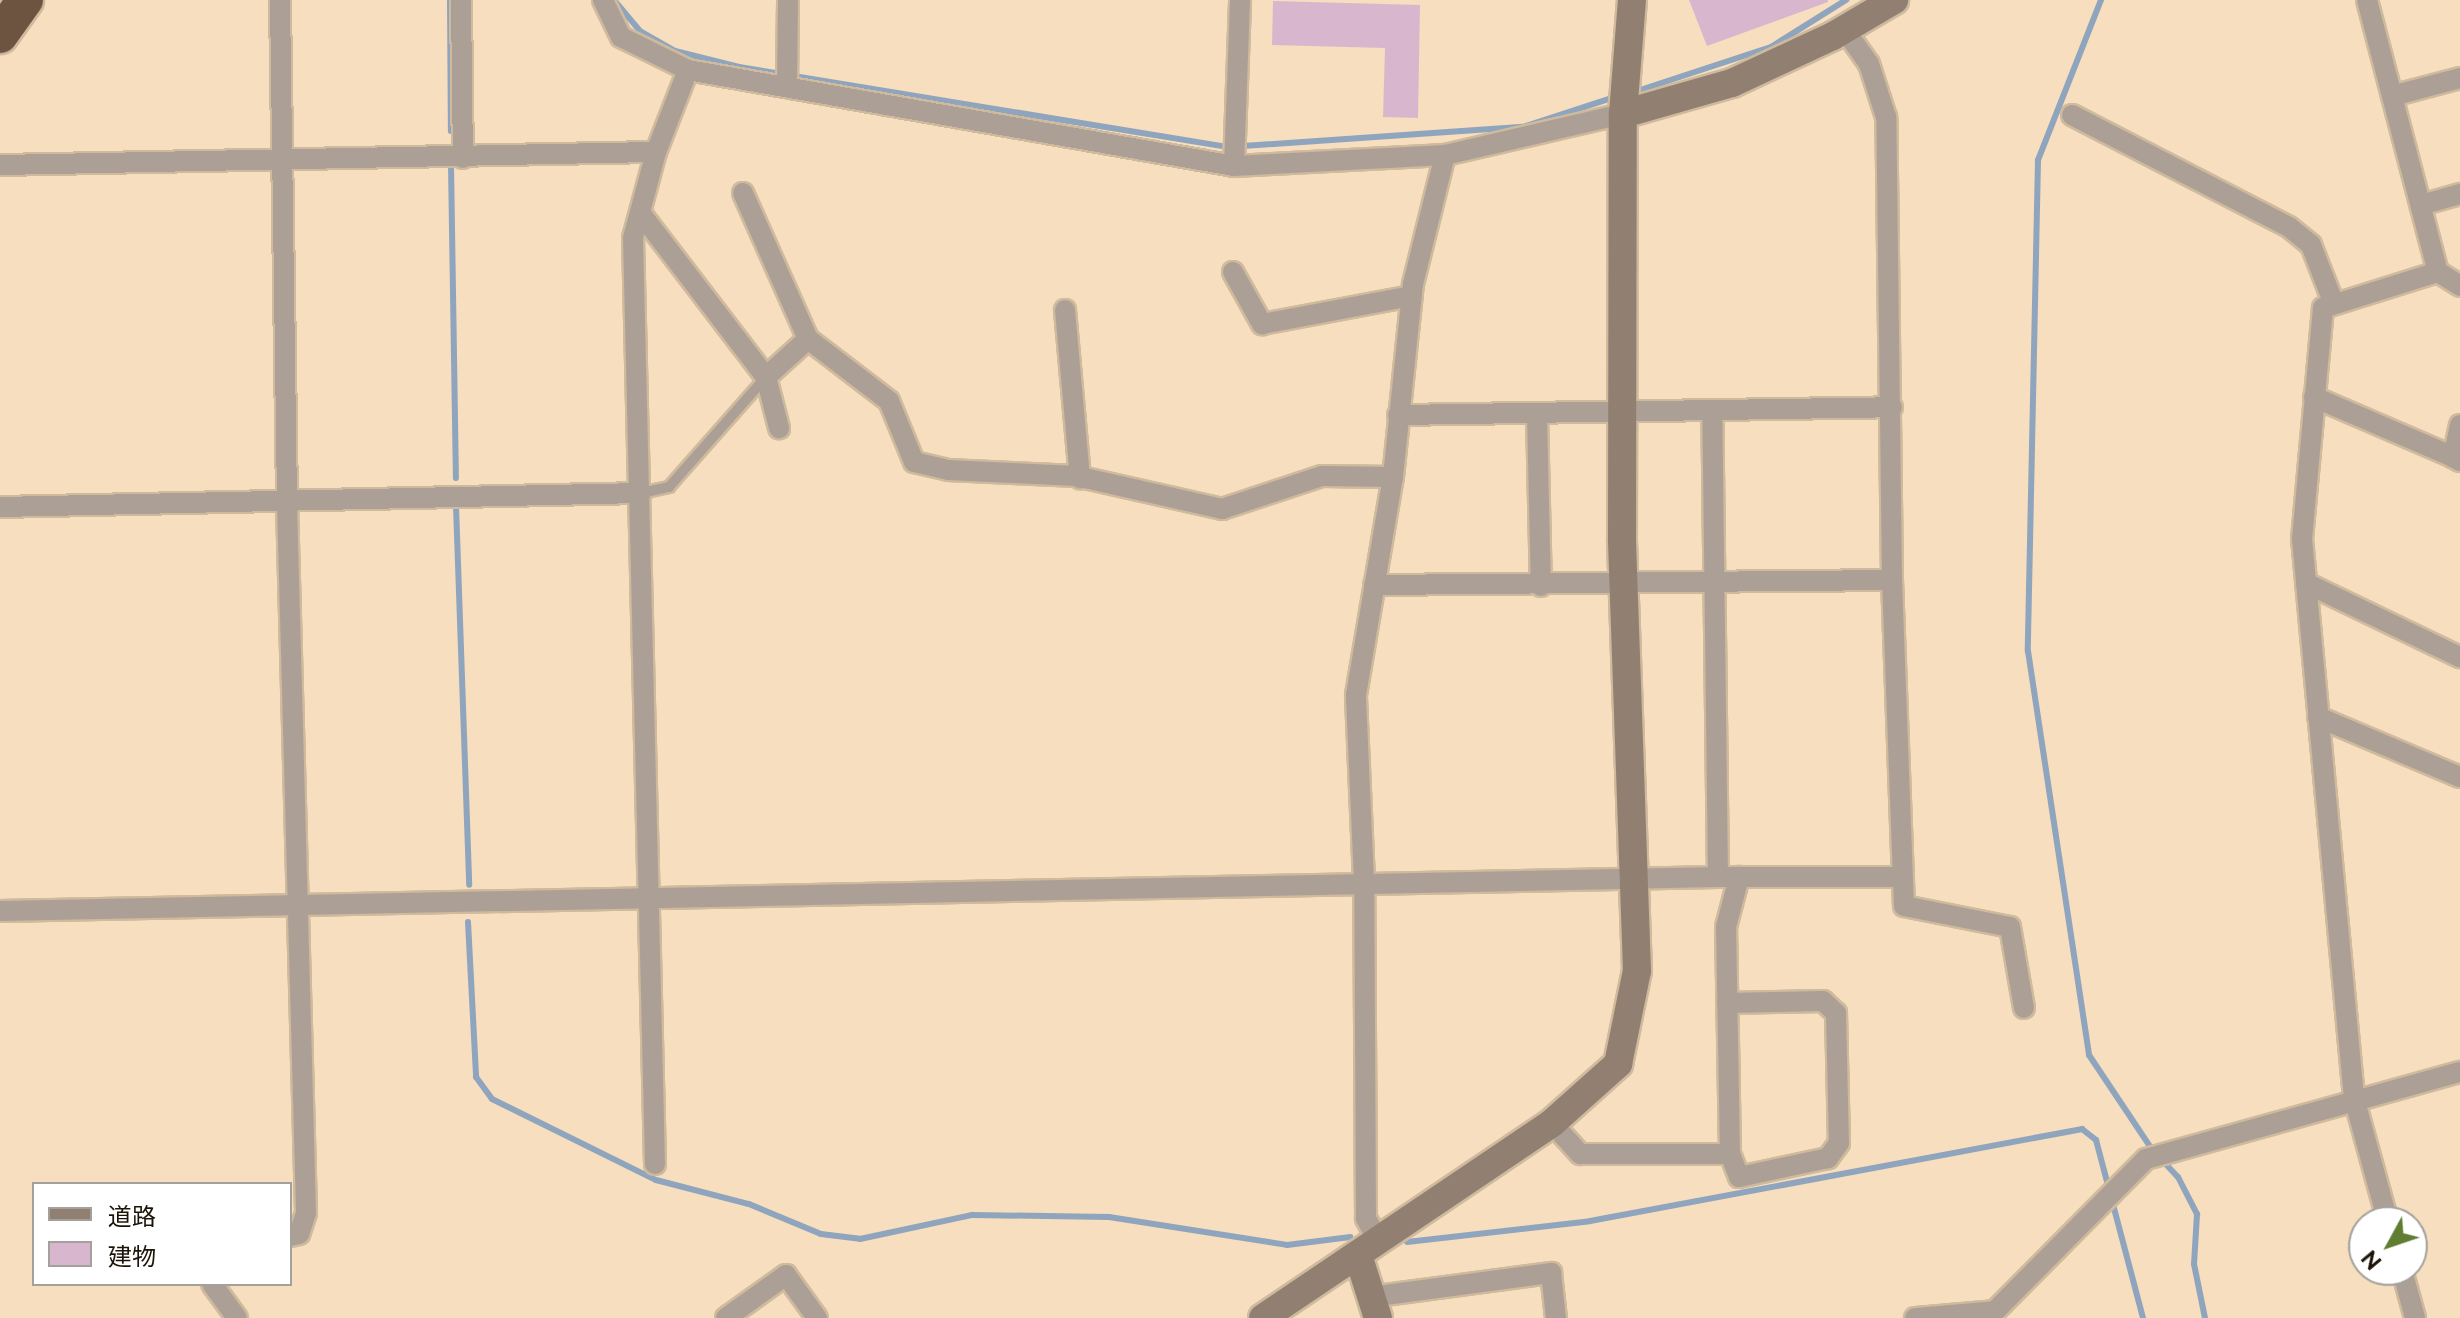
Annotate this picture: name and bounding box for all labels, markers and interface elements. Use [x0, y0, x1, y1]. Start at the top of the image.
legend [32, 1182, 292, 1286]
text: 道路 [108, 1202, 156, 1231]
north arrow [2348, 1206, 2428, 1286]
text: 建物 [108, 1242, 156, 1271]
text: N [2356, 1245, 2387, 1275]

